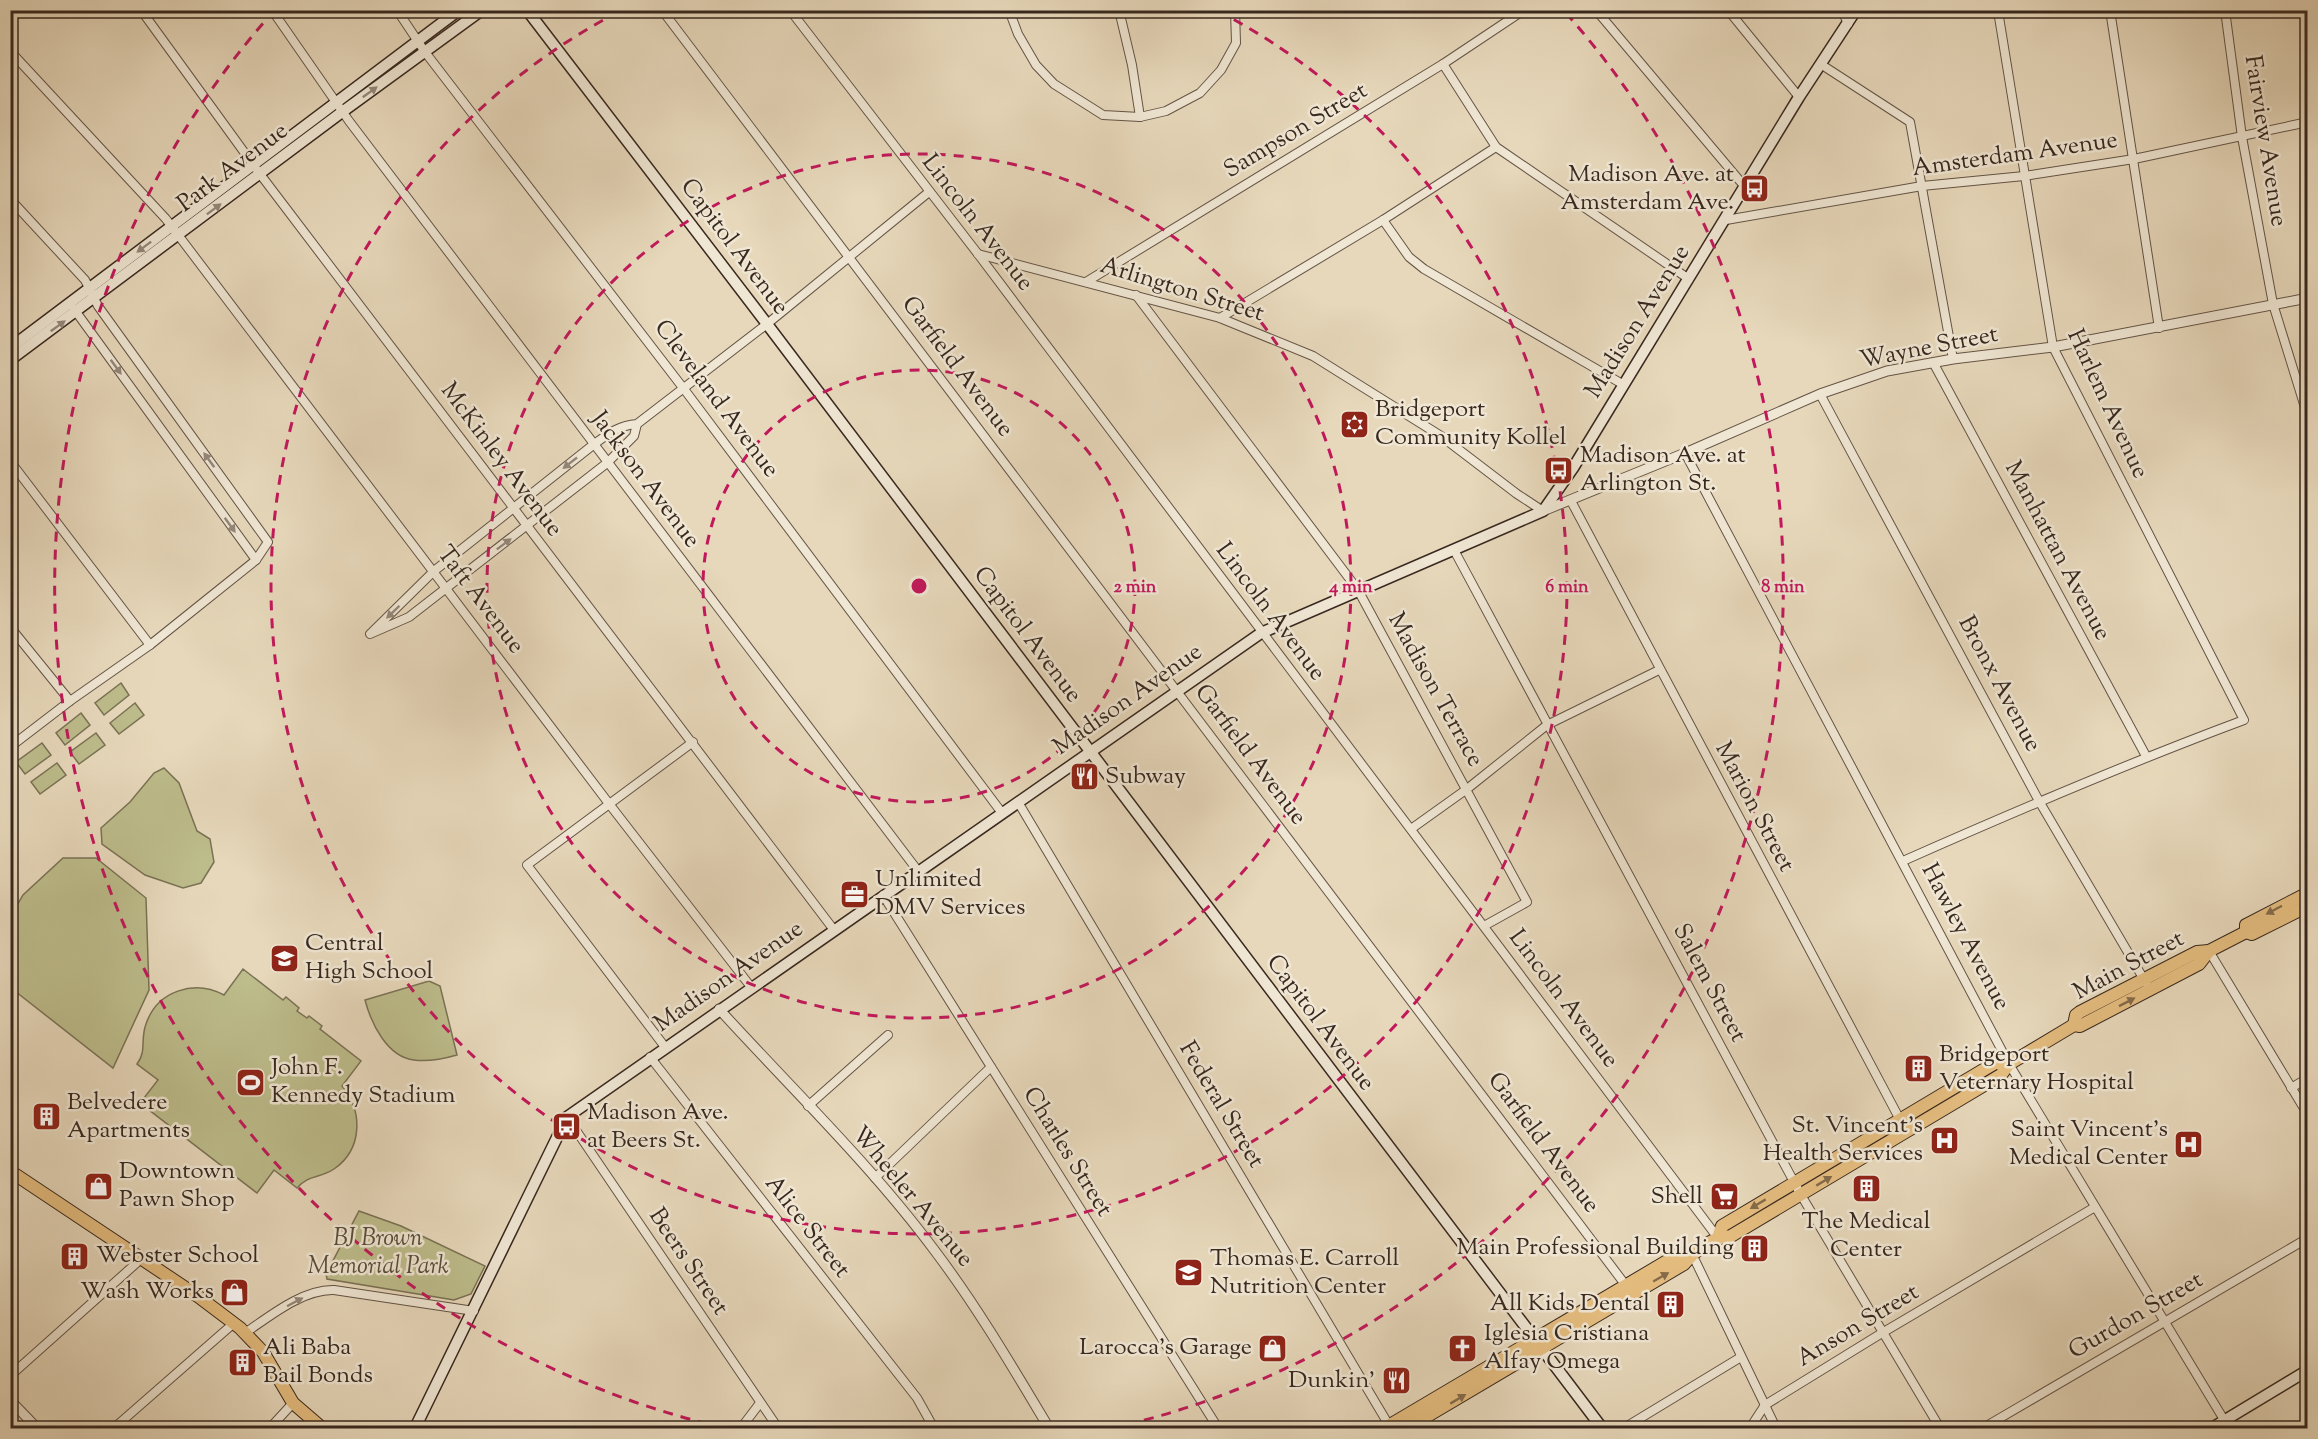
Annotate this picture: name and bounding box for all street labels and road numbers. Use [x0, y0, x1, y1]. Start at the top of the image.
street label: Fairview Avenue [2235, 53, 2295, 229]
street label: Sampson Street [1218, 75, 1374, 187]
street label: Park Avenue [170, 115, 296, 221]
street label: Amsterdam Avenue [1910, 124, 2120, 186]
street label: Lincoln Avenue [913, 147, 1041, 299]
street label: Capitol Avenue [671, 172, 797, 322]
street label: Madison Avenue [1577, 239, 1699, 405]
street label: Arlington Street [1096, 249, 1268, 331]
street label: Garfield Avenue [893, 289, 1021, 445]
street label: Cleveland Avenue [645, 313, 787, 485]
street label: Wayne Street [1857, 318, 2001, 378]
street label: Harlem Avenue [2057, 324, 2157, 484]
street label: McKinley Avenue [432, 376, 570, 544]
street label: Jackson Avenue [581, 403, 708, 556]
street label: Manhattan Avenue [1995, 455, 2119, 647]
street label: Lincoln Avenue [1207, 536, 1333, 688]
street label: Taft Avenue [428, 539, 532, 661]
street label: Capitol Avenue [964, 560, 1090, 710]
street label: Madison Terrace [1379, 607, 1491, 773]
street label: Bronx Avenue [1949, 610, 2049, 758]
street label: Madison Avenue [1046, 636, 1210, 764]
street label: Garfield Avenue [1186, 677, 1314, 833]
street label: Marion Street [1705, 736, 1803, 878]
street label: Hawley Avenue [1912, 857, 2018, 1017]
street label: Madison Avenue [647, 913, 811, 1041]
street label: Salem Street [1663, 918, 1755, 1048]
street label: Lincoln Avenue [1500, 923, 1626, 1075]
street label: Main Street [2068, 923, 2190, 1009]
street label: Capitol Avenue [1257, 948, 1383, 1098]
street label: Federal Street [1170, 1035, 1272, 1175]
street label: Garfield Avenue [1479, 1065, 1607, 1221]
street label: Charles Street [1014, 1081, 1120, 1223]
street label: Wheeler Avenue [843, 1119, 981, 1275]
street label: Alice Street [756, 1168, 858, 1286]
street label: Beers Street [640, 1202, 736, 1322]
street label: Gurdon Street [2062, 1264, 2210, 1368]
street label: Anson Street [1790, 1276, 1926, 1376]

